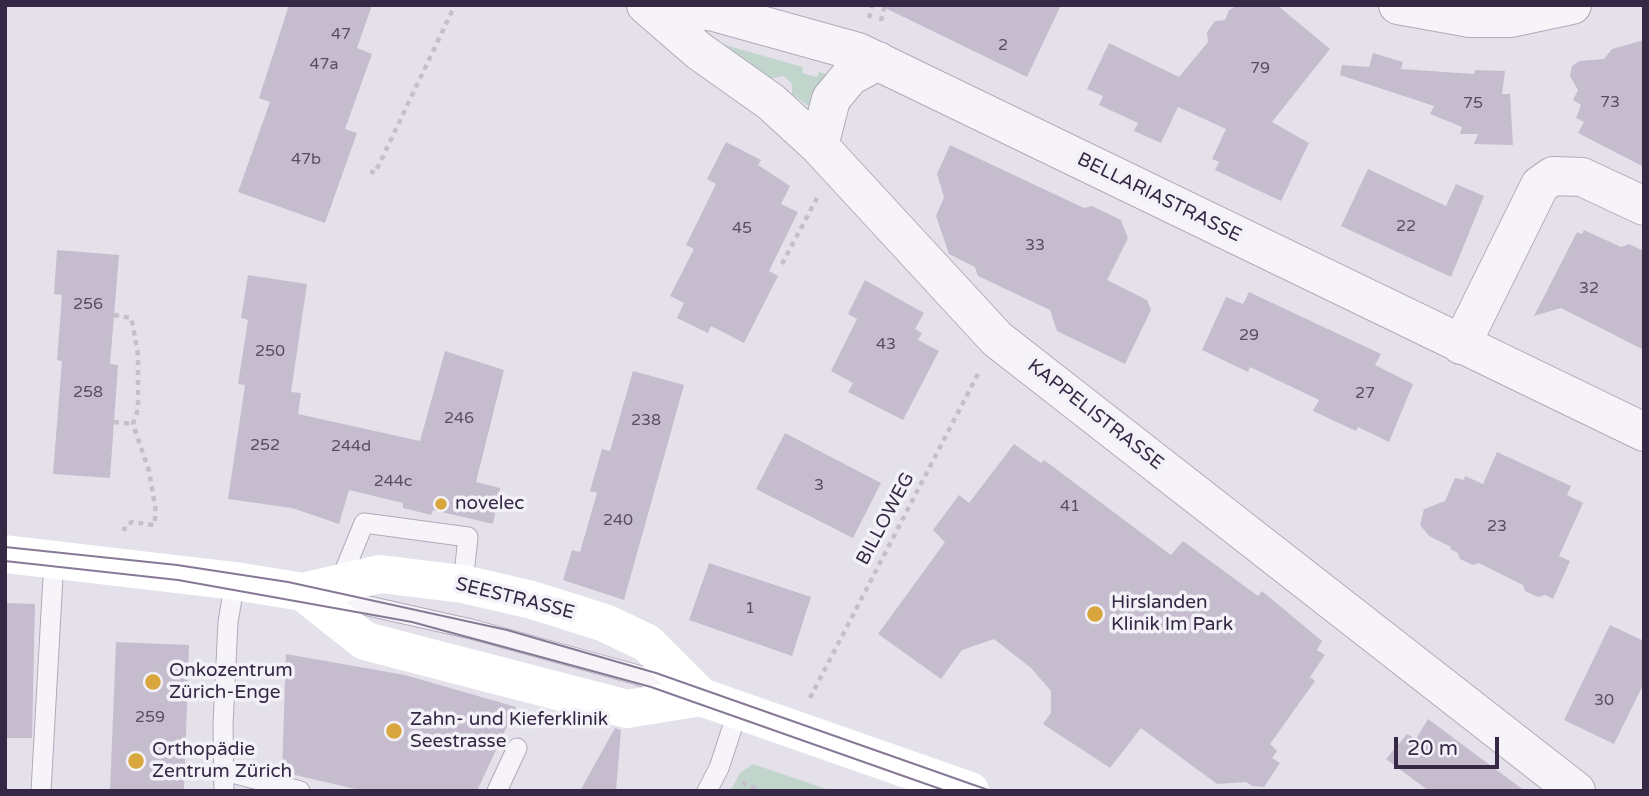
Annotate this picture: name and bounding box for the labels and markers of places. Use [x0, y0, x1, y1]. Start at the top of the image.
place label: novelec [455, 493, 524, 515]
marker: novelec [433, 496, 449, 512]
place label: Hirslanden Klinik Im Park [1111, 592, 1233, 636]
marker: Hirslanden Klinik Im Park [1085, 604, 1105, 624]
place label: Onkozentrum Zürich-Enge [169, 660, 293, 704]
marker: Onkozentrum Zürich-Enge [143, 672, 163, 692]
place label: Zahn- und Kieferklinik Seestrasse [410, 709, 608, 753]
marker: Zahn- und Kieferklinik Seestrasse [384, 721, 404, 741]
place label: Orthopädie Zentrum Zürich [152, 739, 292, 783]
marker: Orthopädie Zentrum Zürich [126, 751, 146, 771]

